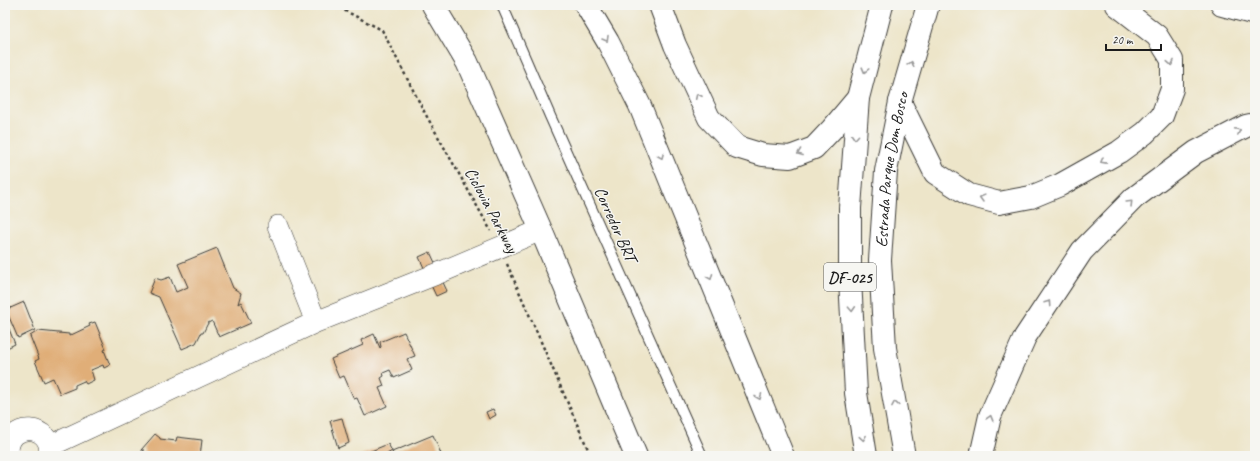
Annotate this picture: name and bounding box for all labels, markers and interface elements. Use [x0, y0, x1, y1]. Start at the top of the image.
scale bar [1106, 26, 1161, 52]
text: 20 m [1112, 32, 1134, 48]
one-way arrow [602, 35, 609, 42]
one-way arrow [1166, 60, 1174, 66]
one-way arrow [906, 61, 915, 68]
one-way arrow [861, 66, 870, 73]
street label: Estrada Parque Dom Bosco [871, 88, 914, 248]
one-way arrow [695, 92, 703, 100]
one-way arrow [1234, 128, 1241, 135]
one-way arrow [850, 134, 859, 140]
one-way arrow [796, 148, 804, 156]
one-way arrow [656, 152, 664, 160]
one-way arrow [1099, 156, 1107, 164]
street label: Ciclovia Parkway [460, 164, 524, 258]
street label: Corredor BRT [590, 184, 643, 269]
one-way arrow [979, 195, 986, 203]
one-way arrow [1125, 200, 1133, 208]
road number: DF-025 [824, 263, 876, 291]
one-way arrow [706, 273, 714, 280]
one-way arrow [1043, 300, 1050, 307]
one-way arrow [847, 306, 856, 312]
one-way arrow [755, 393, 763, 400]
one-way arrow [891, 401, 899, 407]
one-way arrow [985, 415, 994, 422]
one-way arrow [858, 435, 867, 441]

